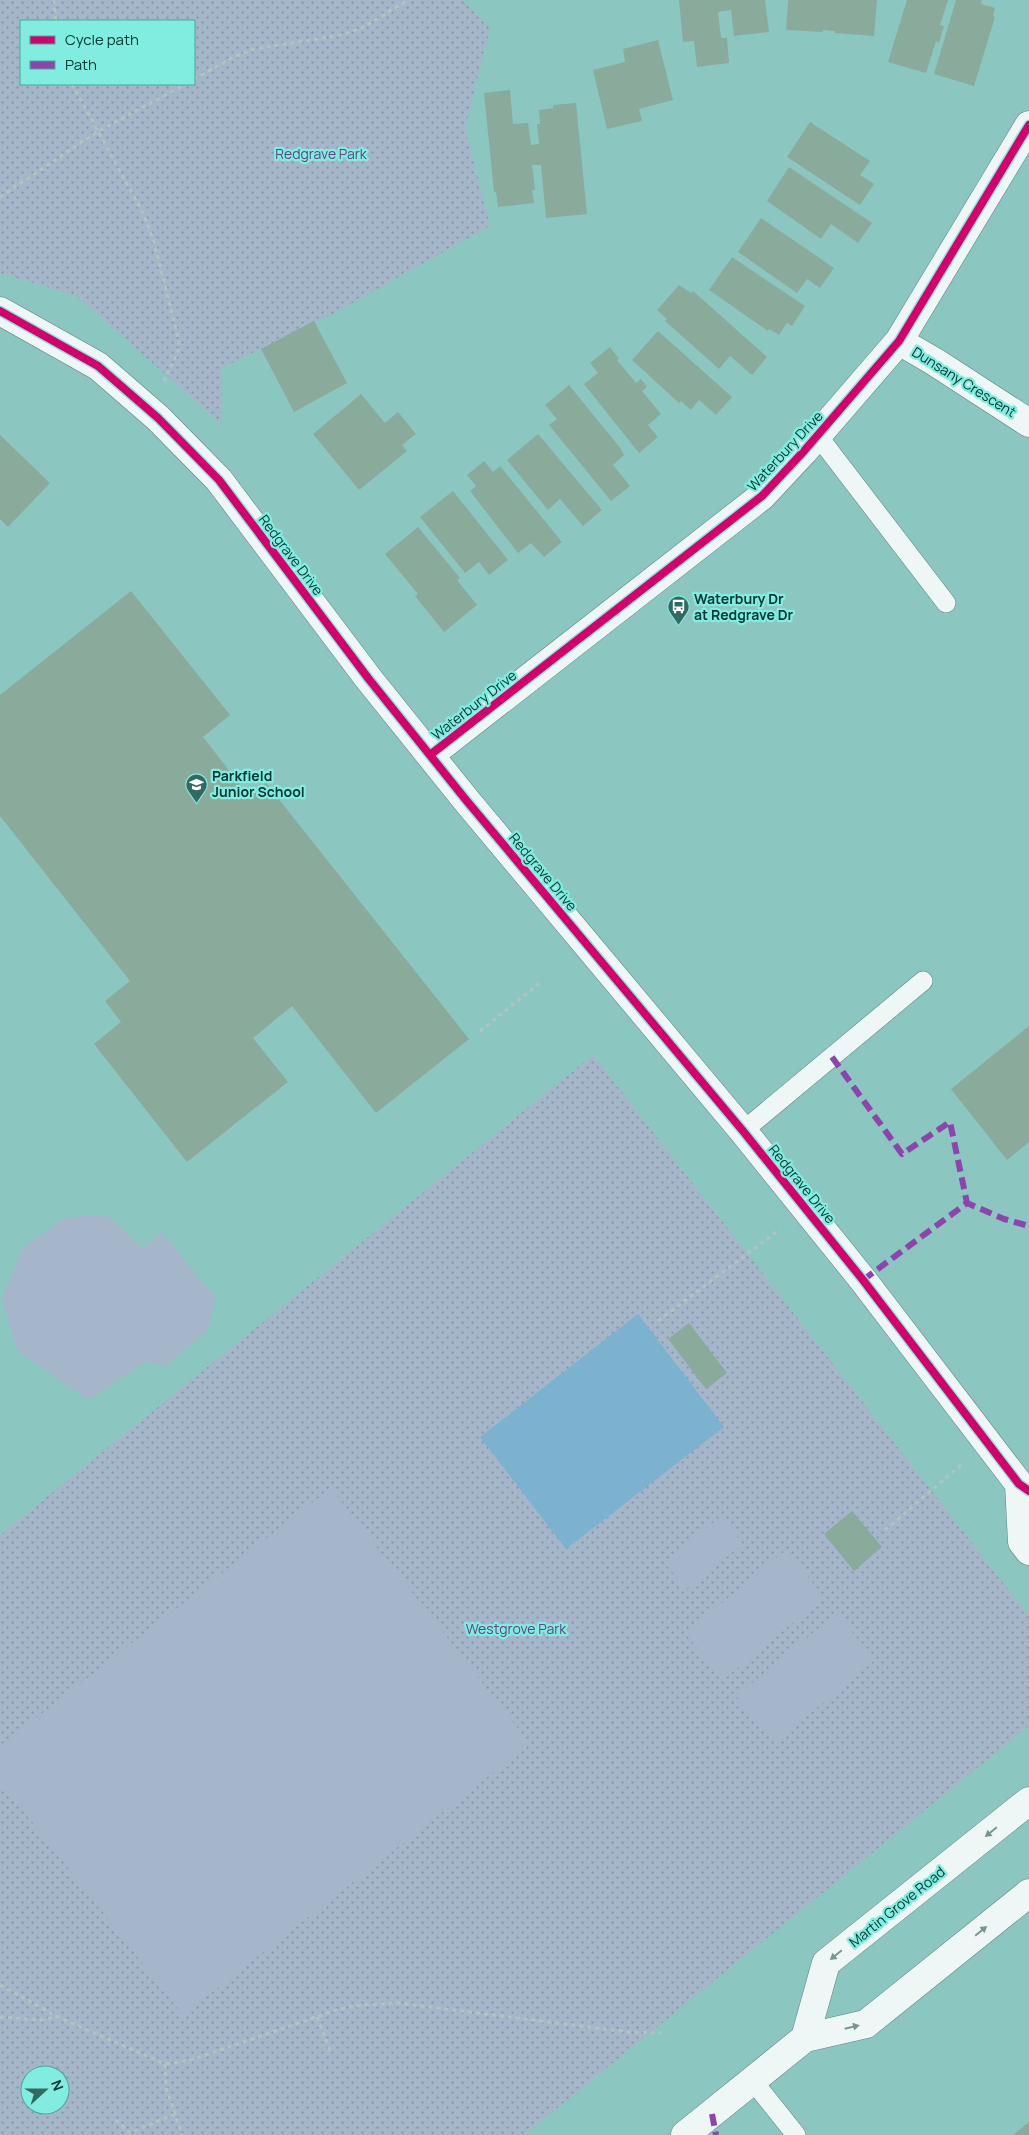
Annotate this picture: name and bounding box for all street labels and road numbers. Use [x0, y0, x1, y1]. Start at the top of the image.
street label: Dunsany Crescent [909, 342, 1020, 421]
street label: Waterbury Drive [742, 406, 827, 495]
street label: Redgrave Drive [255, 510, 328, 599]
street label: Waterbury Drive [427, 665, 520, 744]
street label: Redgrave Drive [505, 829, 582, 915]
street label: Redgrave Drive [765, 1140, 840, 1227]
street label: Martin Grove Road [845, 1862, 949, 1951]

